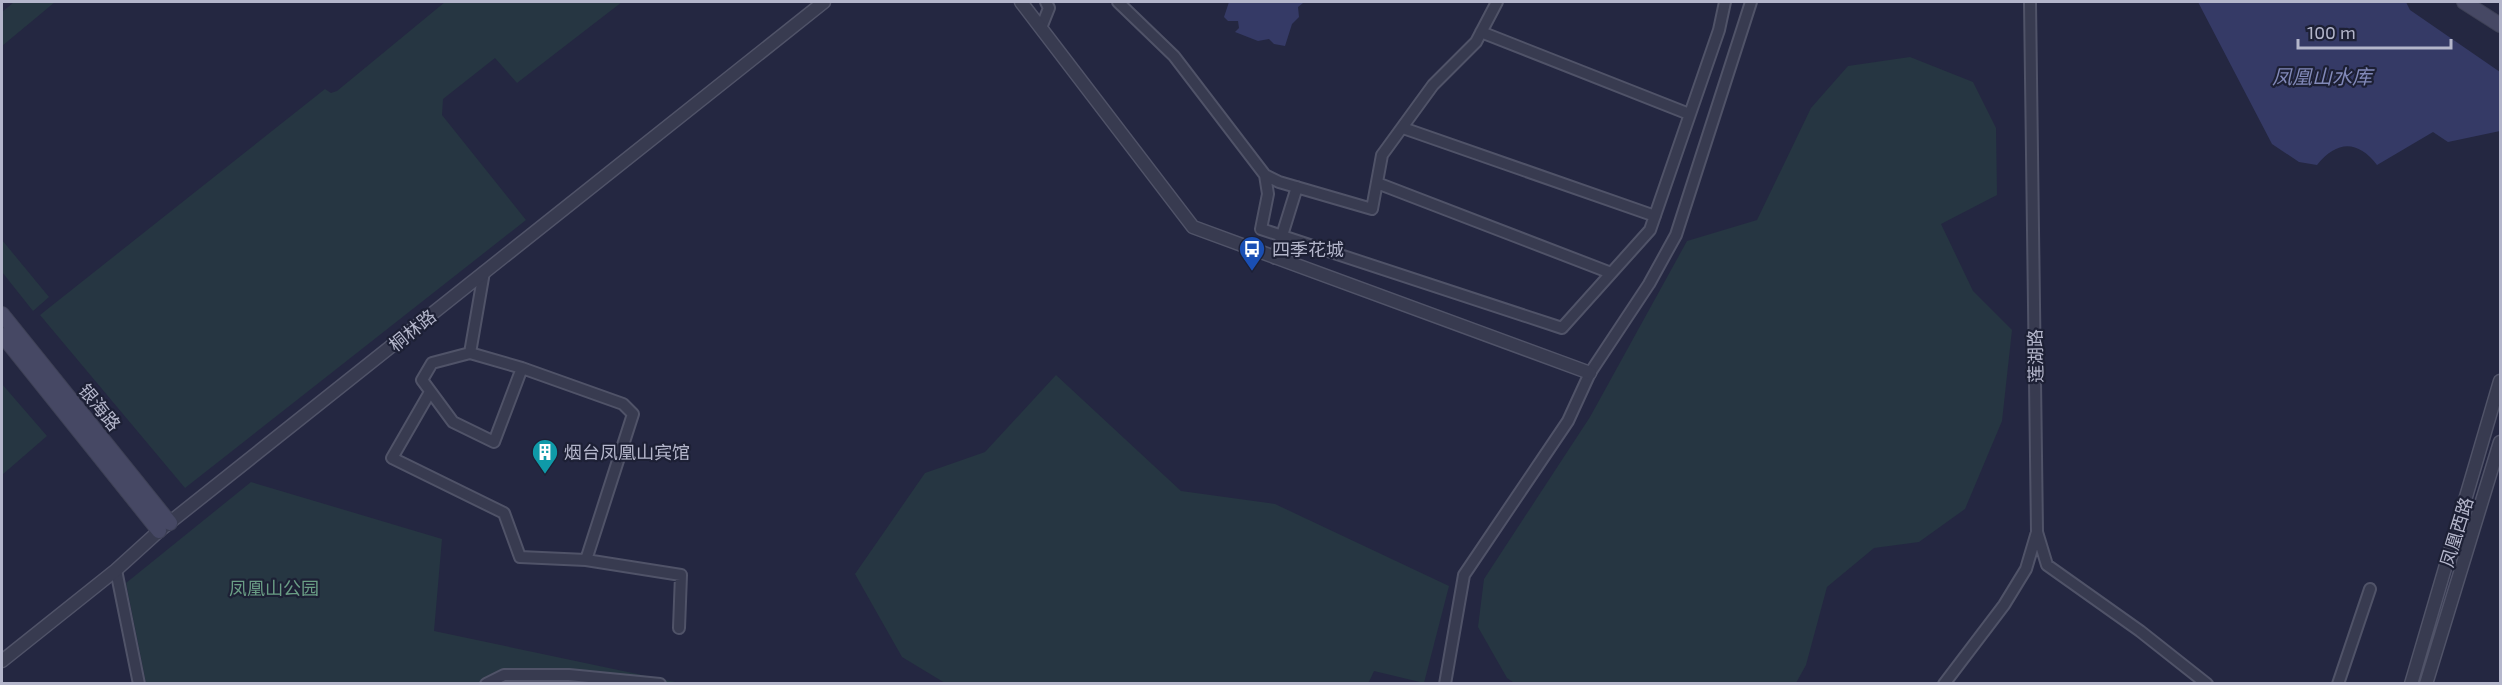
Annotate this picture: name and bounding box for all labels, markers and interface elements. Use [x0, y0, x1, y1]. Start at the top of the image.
scale bar [2298, 12, 2451, 50]
text: 100 m [2307, 21, 2356, 43]
water label: 凤凰山水库 [2272, 64, 2375, 88]
bus stop icon: 四季花城 [1237, 234, 1267, 272]
place label: 四季花城 [1272, 238, 1344, 260]
street label: 桐林路 [384, 304, 440, 356]
street label: 莲湖路 [2024, 329, 2046, 383]
street label: 银海路 [74, 379, 126, 435]
building icon: 烟台凤凰山宾馆 [530, 437, 560, 475]
place label: 烟台凤凰山宾馆 [564, 441, 690, 463]
street label: 凤凰西路 [2435, 494, 2477, 570]
park label: 凤凰山公园 [229, 577, 319, 599]

